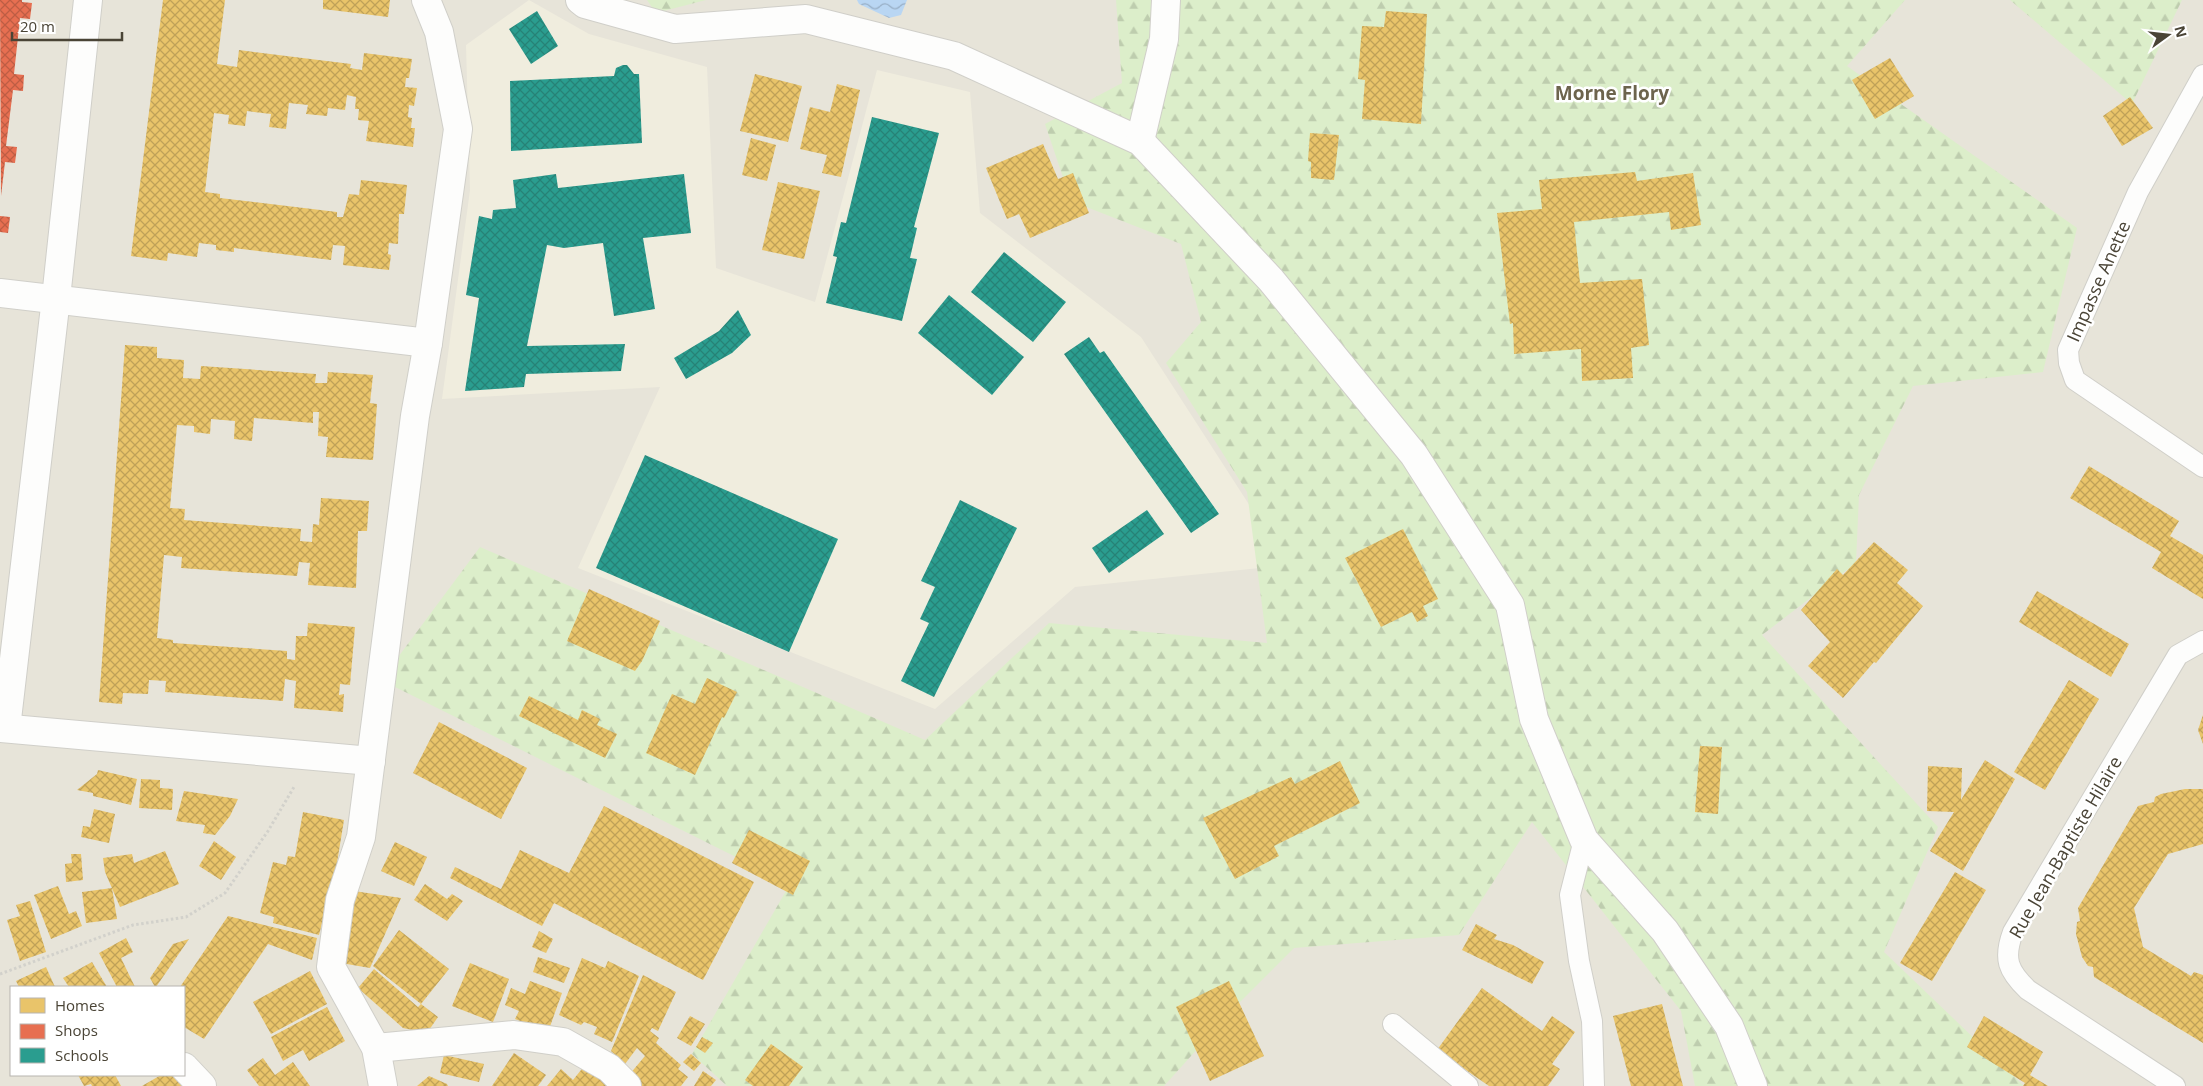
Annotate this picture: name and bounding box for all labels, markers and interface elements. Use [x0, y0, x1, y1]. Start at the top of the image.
scale bar [12, 10, 122, 42]
north arrow [2143, 10, 2193, 60]
text: 20 m [20, 16, 55, 36]
text: N [2170, 24, 2192, 39]
district label: Morne Flory [1555, 80, 1669, 106]
street label: Impasse Anette [2061, 217, 2135, 345]
street label: Rue Jean-Baptiste Hilaire [2003, 752, 2127, 942]
legend [10, 986, 185, 1076]
text: Homes [55, 995, 105, 1015]
text: Shops [55, 1020, 98, 1040]
text: Schools [55, 1045, 109, 1065]

